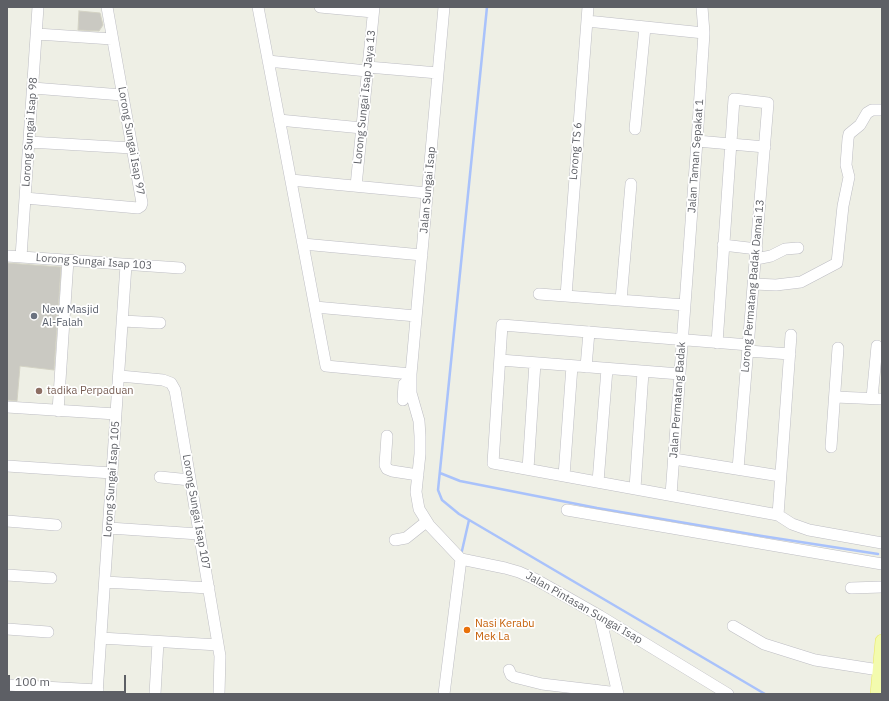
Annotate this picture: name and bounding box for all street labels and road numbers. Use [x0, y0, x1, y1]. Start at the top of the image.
street label: Lorong Sungai Isap Jaya 13 [351, 29, 379, 165]
street label: Lorong Sungai Isap 98 [20, 77, 40, 187]
street label: Lorong Sungai Isap 97 [115, 86, 147, 196]
street label: Jalan Taman Sepakat 1 [685, 99, 707, 213]
street label: Lorong TS 6 [567, 121, 585, 181]
street label: Jalan Sungai Isap [418, 146, 438, 234]
street label: Lorong Permatang Badak Damai 13 [739, 199, 767, 373]
street label: Lorong Sungai Isap 103 [35, 251, 153, 273]
street label: Jalan Permatang Badak [667, 341, 689, 459]
street label: Lorong Sungai Isap 105 [101, 420, 123, 538]
street label: Lorong Sungai Isap 107 [179, 453, 213, 571]
street label: Jalan Pintasan Sungai Isap [523, 569, 645, 647]

